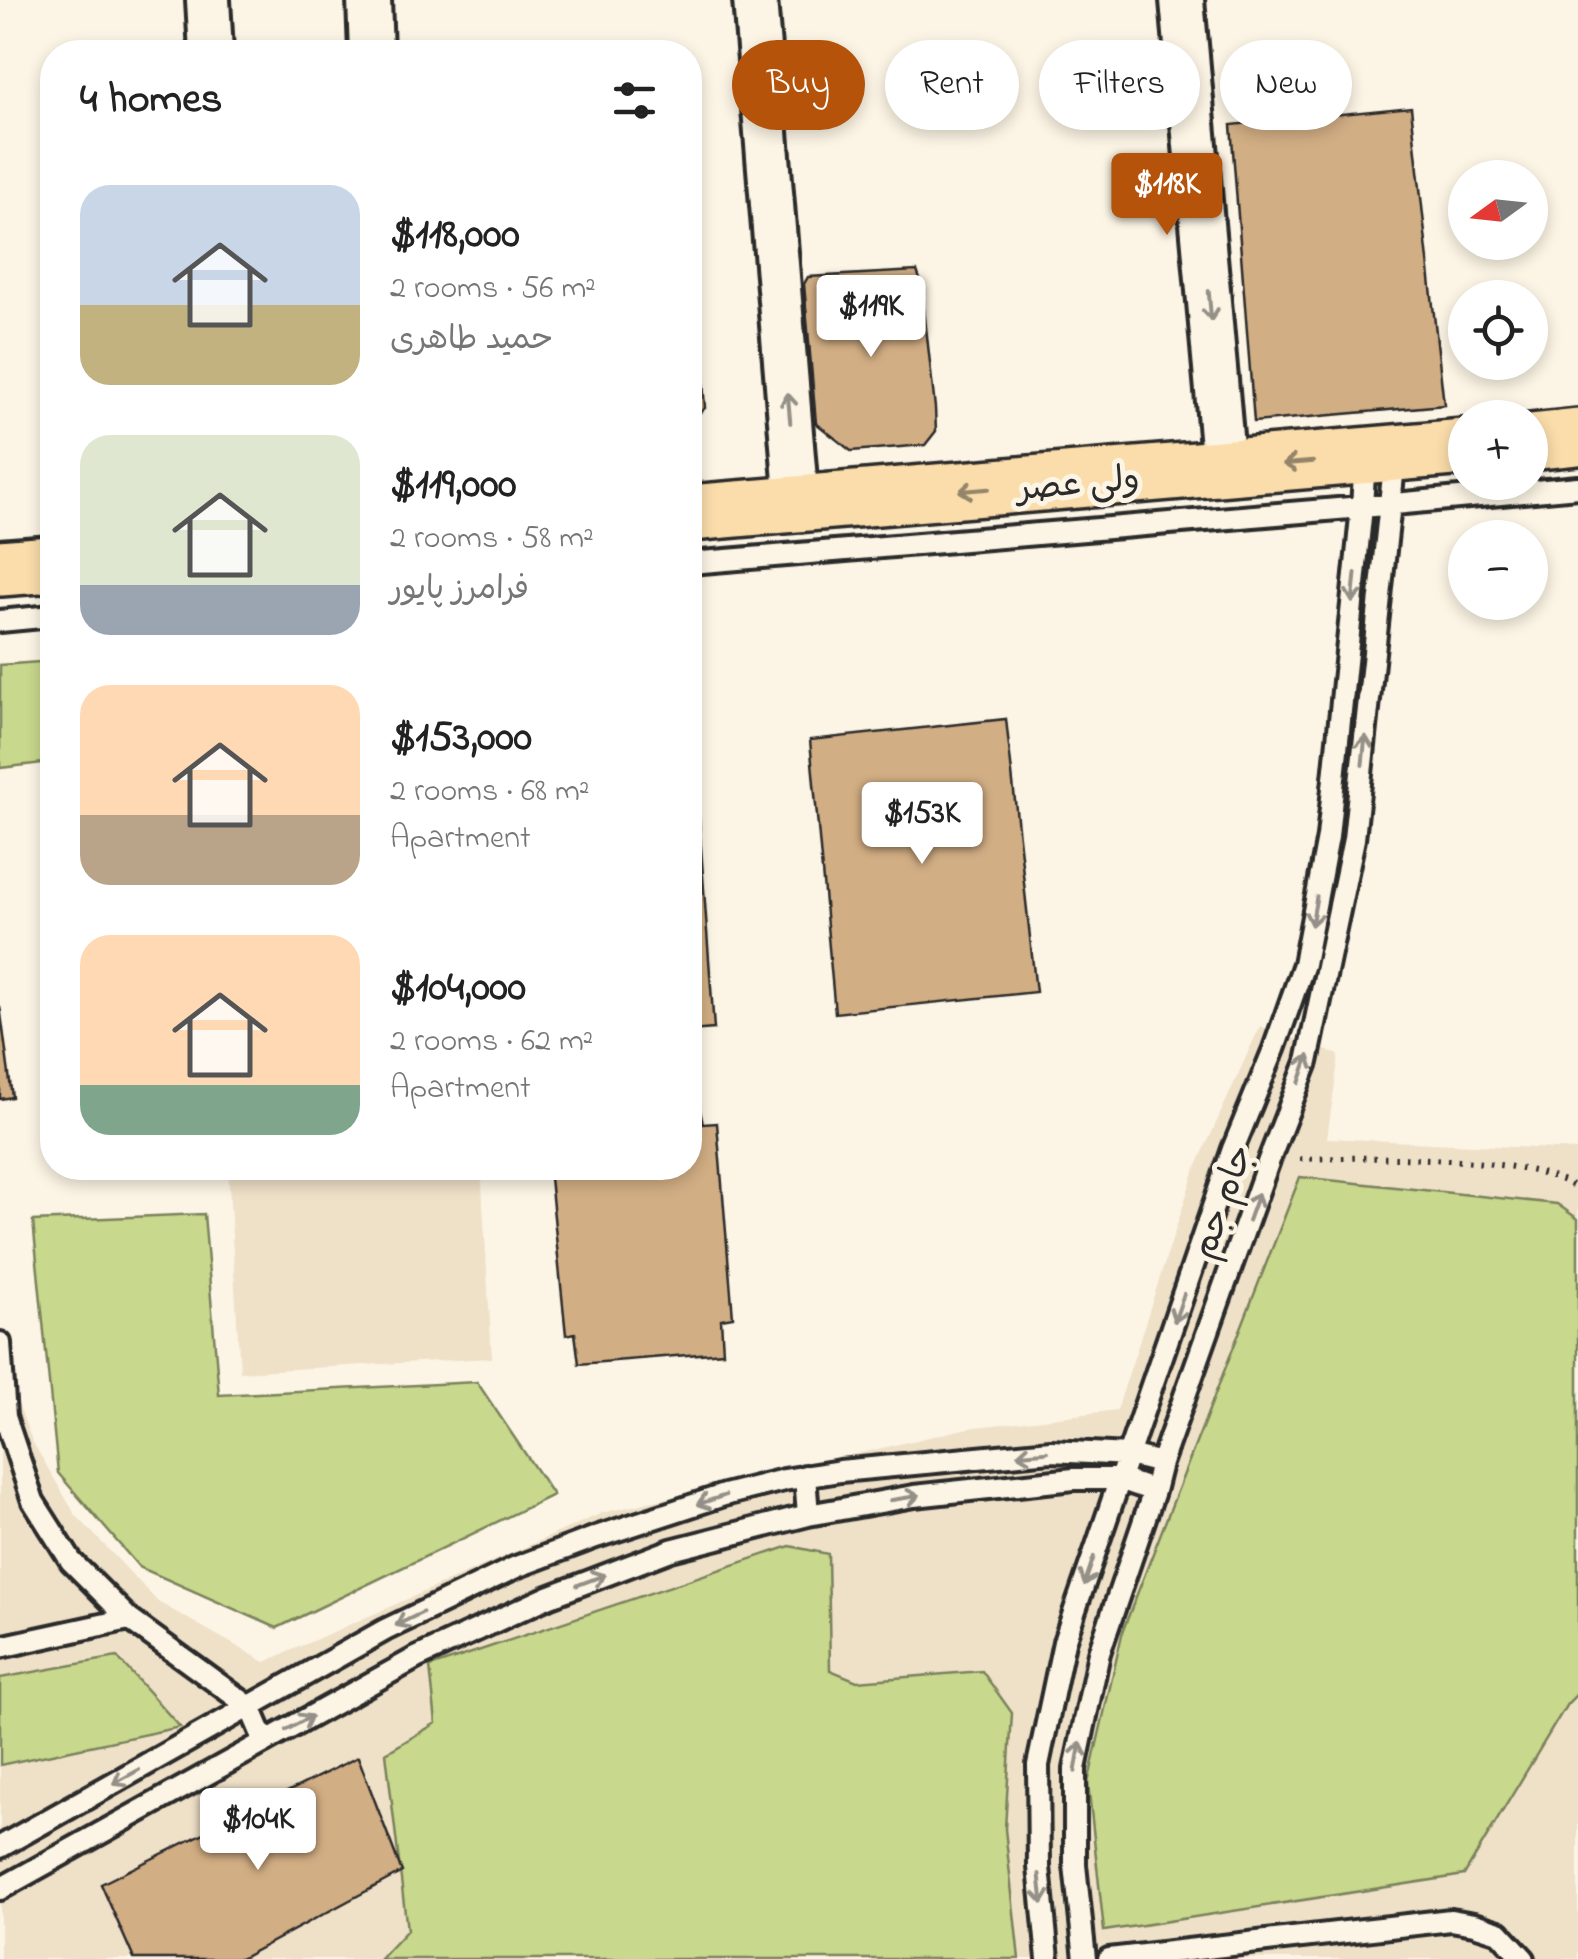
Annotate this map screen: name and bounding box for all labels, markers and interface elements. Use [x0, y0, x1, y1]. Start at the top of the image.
chip: Buy [732, 40, 865, 130]
chip: Rent [885, 40, 1019, 130]
chip: Filters [1039, 40, 1200, 130]
chip: New [1220, 40, 1352, 130]
text: 4 homes [80, 70, 222, 131]
icon: filters [607, 73, 662, 128]
pin: $118K [1097, 153, 1237, 238]
north arrow [1448, 160, 1548, 260]
map controls [1448, 160, 1548, 620]
text: $118K [1133, 162, 1201, 209]
text: $118,000 [390, 205, 520, 266]
icon: home [160, 225, 280, 345]
text: 2 rooms · 56 m² [390, 266, 596, 313]
pin: $119K [801, 275, 941, 360]
button: locate [1448, 280, 1548, 380]
text: $119K [839, 284, 903, 331]
one-way arrow [1200, 290, 1219, 322]
text: حمید طاهری [390, 317, 553, 364]
one-way arrow [779, 392, 798, 424]
button: + [1448, 400, 1548, 500]
one-way arrow [1283, 453, 1315, 472]
text: $119,000 [390, 455, 516, 516]
street label: ولی عصر [1012, 455, 1142, 517]
icon: home [160, 475, 280, 595]
one-way arrow [959, 481, 991, 500]
text: 2 rooms · 58 m² [390, 516, 594, 563]
button: − [1448, 520, 1548, 620]
text: فرامرز پایور [390, 567, 529, 614]
one-way arrow [1344, 572, 1363, 604]
text: $153,000 [390, 708, 532, 769]
icon: home [160, 725, 280, 845]
one-way arrow [1355, 735, 1374, 767]
text: 2 rooms · 68 m² [390, 769, 589, 816]
pin: $153K [852, 782, 992, 867]
text: $153K [884, 791, 960, 838]
text: Apartment [390, 816, 531, 863]
one-way arrow [1304, 894, 1323, 927]
text: $104,000 [390, 958, 526, 1019]
icon: home [160, 975, 280, 1095]
text: 2 rooms · 62 m² [390, 1019, 593, 1066]
one-way arrow [1296, 1054, 1314, 1086]
text: Apartment [390, 1066, 531, 1113]
street label: جام جم [1180, 1138, 1268, 1267]
one-way arrow [1245, 1192, 1263, 1223]
one-way arrow [1169, 1292, 1187, 1323]
one-way arrow [1016, 1443, 1049, 1462]
one-way arrow [888, 1489, 921, 1507]
one-way arrow [696, 1492, 728, 1510]
one-way arrow [1078, 1555, 1096, 1587]
one-way arrow [576, 1570, 606, 1588]
one-way arrow [395, 1610, 425, 1629]
one-way arrow [284, 1712, 314, 1732]
one-way arrow [1069, 1741, 1088, 1774]
one-way arrow [111, 1767, 141, 1787]
pin: $104K [188, 1788, 328, 1873]
text: $104K [222, 1797, 294, 1844]
one-way arrow [1032, 1873, 1051, 1905]

